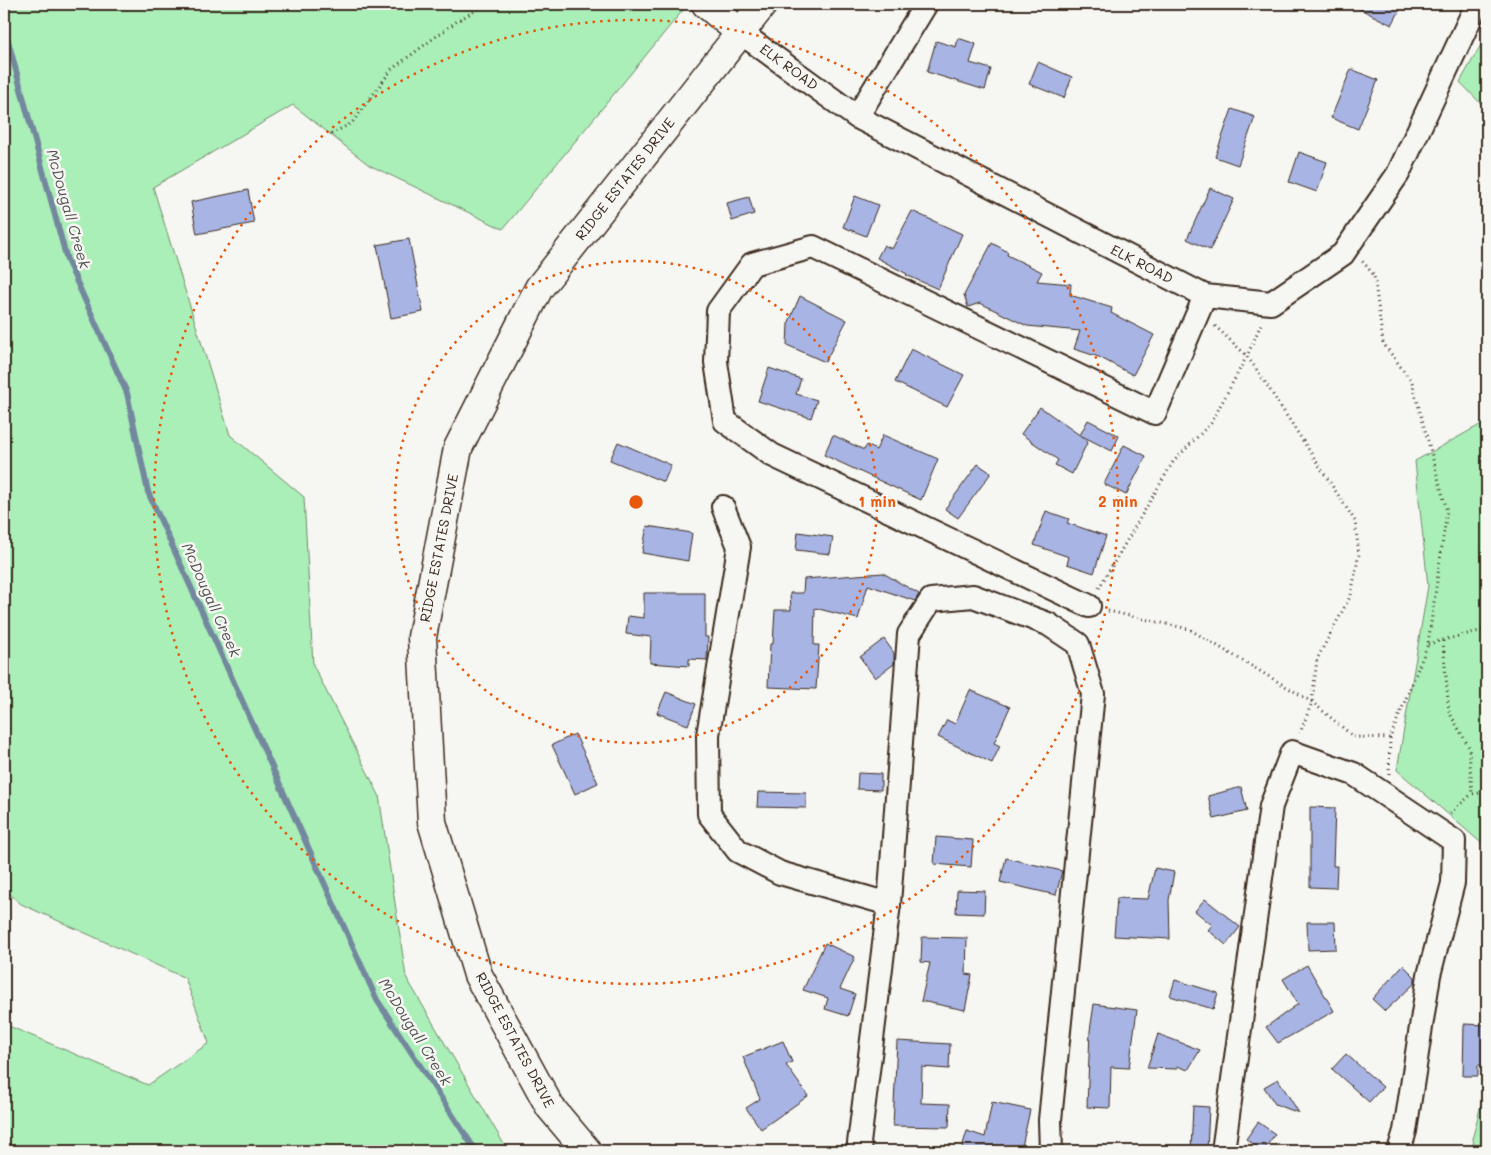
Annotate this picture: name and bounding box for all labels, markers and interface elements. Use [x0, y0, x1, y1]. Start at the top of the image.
street label: ELK ROAD [756, 39, 822, 94]
street label: RIDGE ESTATES DRIVE [571, 113, 679, 244]
water label: McDougall Creek [42, 147, 96, 272]
street label: ELK ROAD [1108, 240, 1177, 287]
street label: RIDGE ESTATES DRIVE [415, 472, 462, 624]
text: 1 min [858, 491, 896, 511]
text: 2 min [1098, 491, 1138, 511]
centre of rings [627, 493, 645, 511]
water label: McDougall Creek [178, 539, 247, 661]
street label: RIDGE ESTATES DRIVE [472, 969, 559, 1111]
water label: McDougall Creek [375, 974, 458, 1090]

